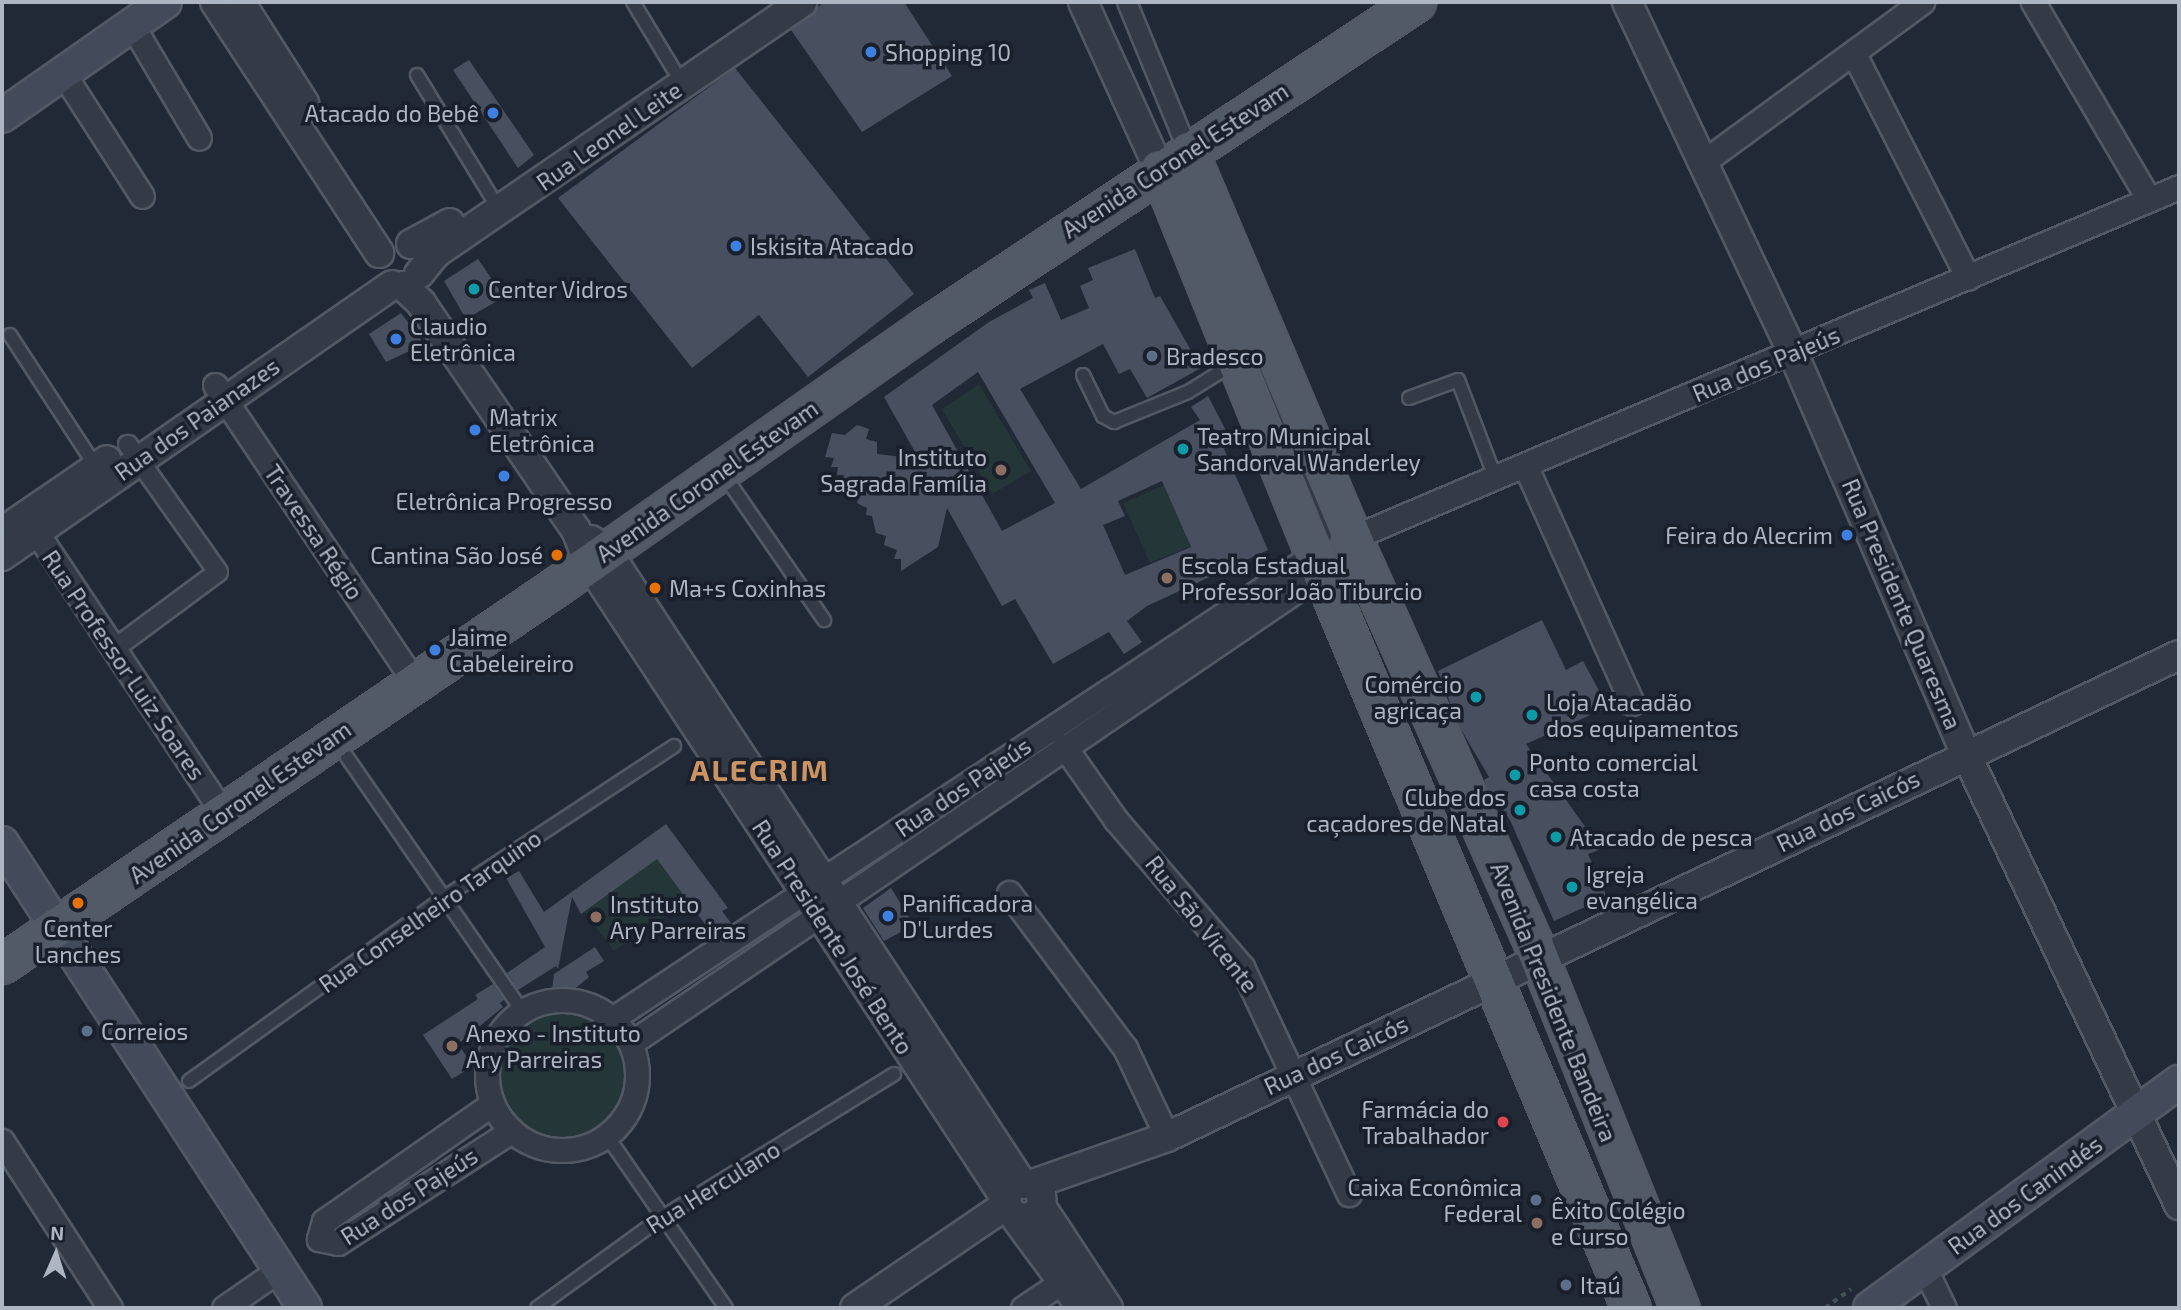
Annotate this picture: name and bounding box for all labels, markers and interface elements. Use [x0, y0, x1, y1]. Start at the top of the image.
place label: Shopping 10 [885, 38, 1011, 66]
marker: Shopping 10 [863, 44, 879, 60]
street label: Rua Leonel Leite [531, 76, 687, 196]
street label: Avenida Coronel Estevam [1057, 76, 1293, 244]
place label: Atacado do Bebê [305, 99, 479, 127]
marker: Atacado do Bebê [485, 105, 501, 121]
place label: Iskisita Atacado [750, 232, 915, 260]
marker: Iskisita Atacado [728, 238, 744, 254]
place label: Center Vidros [488, 275, 629, 303]
marker: Center Vidros [466, 281, 482, 297]
place label: Claudio Eletrônica [410, 312, 516, 366]
street label: Rua dos Pajeús [1688, 321, 1844, 407]
marker: Claudio Eletrônica [388, 331, 404, 347]
place label: Bradesco [1166, 342, 1263, 370]
marker: Bradesco [1144, 348, 1160, 364]
street label: Rua dos Paianazes [110, 352, 284, 486]
street label: Avenida Coronel Estevam [591, 394, 823, 568]
place label: Matrix Eletrônica [489, 403, 595, 457]
marker: Matrix Eletrônica [467, 422, 483, 438]
place label: Teatro Municipal Sandorval Wanderley [1197, 422, 1422, 476]
marker: Teatro Municipal Sandorval Wanderley [1175, 441, 1191, 457]
place label: Instituto Sagrada Família [820, 443, 987, 497]
street label: Travessa Régio [259, 459, 369, 605]
marker: Instituto Sagrada Família [993, 462, 1009, 478]
marker: Eletrônica Progresso [496, 468, 512, 484]
street label: Rua Presidente Quaresma [1837, 475, 1967, 733]
place label: Eletrônica Progresso [396, 487, 612, 515]
place label: Feira do Alecrim [1665, 521, 1833, 549]
marker: Feira do Alecrim [1839, 527, 1855, 543]
place label: Cantina São José [370, 541, 543, 569]
street label: Rua Professor Luiz Soares [37, 545, 211, 785]
marker: Cantina São José [549, 547, 565, 563]
place label: Escola Estadual Professor João Tiburcio [1181, 551, 1424, 605]
marker: Escola Estadual Professor João Tiburcio [1159, 570, 1175, 586]
place label: Ma+s Coxinhas [669, 574, 826, 602]
marker: Ma+s Coxinhas [647, 580, 663, 596]
place label: Jaime Cabeleireiro [449, 623, 574, 677]
marker: Jaime Cabeleireiro [427, 642, 443, 658]
place label: Comércio agricaça [1364, 670, 1462, 724]
place label: Loja Atacadão dos equipamentos [1546, 688, 1739, 742]
marker: Comércio agricaça [1468, 689, 1484, 705]
marker: Loja Atacadão dos equipamentos [1524, 707, 1540, 723]
street label: Avenida Coronel Estevam [124, 715, 356, 889]
street label: Rua dos Pajeús [890, 732, 1036, 842]
place label: Ponto comercial casa costa [1529, 748, 1698, 802]
district label: ALECRIM [691, 751, 829, 787]
street label: Rua dos Caicós [1772, 765, 1924, 857]
marker: Ponto comercial casa costa [1507, 767, 1523, 783]
place label: Clube dos caçadores de Natal [1306, 783, 1506, 837]
marker: Clube dos caçadores de Natal [1512, 802, 1528, 818]
street label: Rua Presidente José Bento [747, 814, 919, 1060]
place label: Atacado de pesca [1570, 823, 1753, 851]
street label: Rua Conselheiro Tarquino [313, 824, 547, 998]
marker: Atacado de pesca [1548, 829, 1564, 845]
street label: Rua São Vicente [1140, 850, 1264, 998]
street label: Avenida Presidente Bandeira [1485, 858, 1623, 1146]
place label: Igreja evangélica [1586, 860, 1698, 914]
marker: Igreja evangélica [1564, 879, 1580, 895]
place label: Panificadora D'Lurdes [902, 889, 1033, 943]
place label: Instituto Ary Parreiras [610, 890, 747, 944]
marker: Center Lanches [70, 895, 86, 911]
marker: Panificadora D'Lurdes [880, 908, 896, 924]
marker: Instituto Ary Parreiras [588, 909, 604, 925]
place label: Center Lanches [35, 914, 121, 968]
street label: Rua dos Caicós [1260, 1010, 1412, 1100]
place label: Correios [101, 1017, 188, 1045]
place label: Anexo - Instituto Ary Parreiras [466, 1019, 641, 1073]
marker: Correios [79, 1023, 95, 1039]
marker: Anexo - Instituto Ary Parreiras [444, 1038, 460, 1054]
place label: Farmácia do Trabalhador [1362, 1095, 1489, 1149]
marker: Farmácia do Trabalhador [1495, 1114, 1511, 1130]
street label: Rua dos Canindés [1943, 1130, 2107, 1260]
street label: Rua Herculano [641, 1135, 785, 1239]
street label: Rua dos Pajeús [336, 1142, 482, 1250]
place label: Caixa Econômica Federal [1347, 1173, 1522, 1227]
marker: Caixa Econômica Federal [1528, 1192, 1544, 1208]
place label: Êxito Colégio e Curso [1551, 1196, 1686, 1250]
marker: Êxito Colégio e Curso [1529, 1215, 1545, 1231]
north arrow [21, 1219, 91, 1289]
text: N [50, 1221, 65, 1244]
place label: Itaú [1580, 1271, 1621, 1299]
marker: Itaú [1558, 1277, 1574, 1293]

